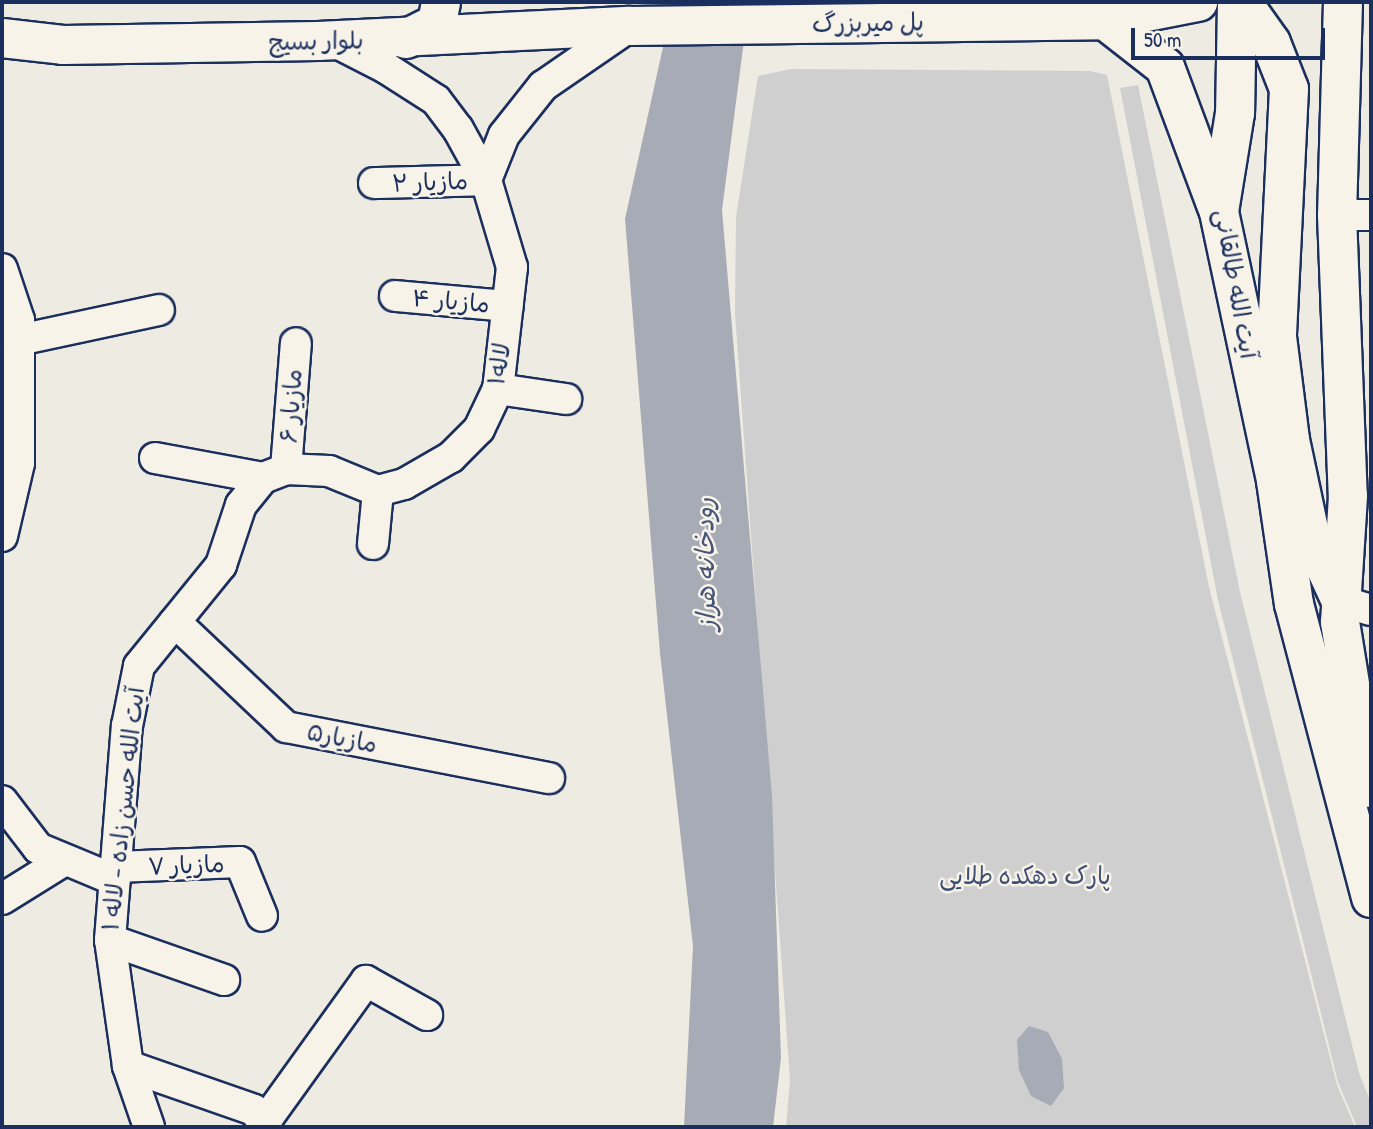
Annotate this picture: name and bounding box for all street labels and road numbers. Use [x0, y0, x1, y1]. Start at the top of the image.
street label: پل میربزرگ [812, 8, 924, 38]
street label: بلوار بسیج [268, 26, 364, 56]
street label: مازیار ۲ [392, 166, 468, 198]
street label: آیت الله طالقانی [1209, 207, 1263, 361]
street label: مازیار ۴ [411, 283, 491, 319]
street label: لاله۱ [481, 341, 517, 387]
street label: مازیار ۶ [274, 368, 308, 444]
street label: آیت الله حسن زاده - لاله ۱ [96, 686, 150, 932]
street label: مازیار۵ [304, 717, 380, 759]
street label: مازیار ۷ [147, 849, 225, 881]

